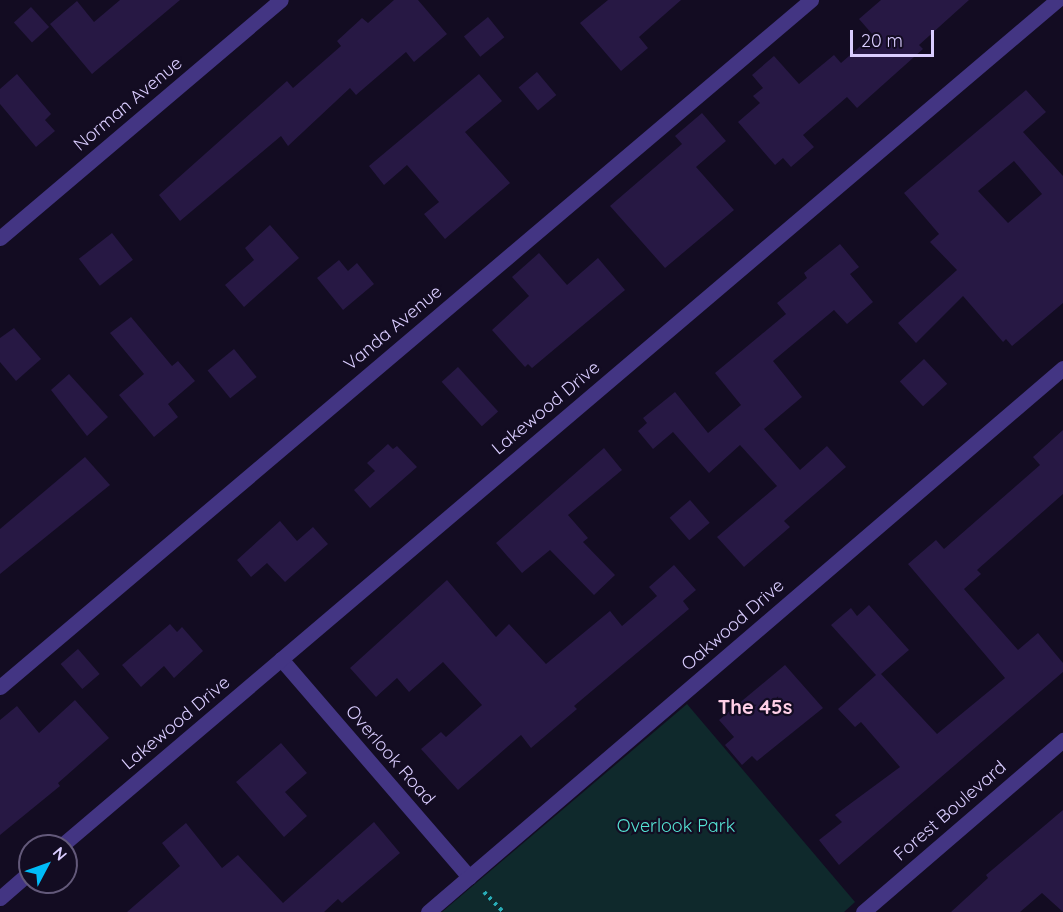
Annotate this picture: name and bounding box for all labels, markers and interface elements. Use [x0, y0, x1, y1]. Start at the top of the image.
scale bar [853, 18, 937, 56]
text: 20 m [861, 29, 903, 52]
street label: Norman Avenue [69, 52, 187, 156]
street label: Vanda Avenue [340, 281, 446, 375]
street label: Lakewood Drive [488, 357, 604, 459]
street label: Oakwood Drive [677, 575, 789, 675]
street label: Lakewood Drive [118, 672, 234, 774]
district label: The 45s [718, 694, 792, 718]
street label: Overlook Road [341, 701, 439, 809]
street label: Forest Boulevard [889, 756, 1011, 866]
park label: Overlook Park [617, 815, 735, 837]
north arrow [18, 834, 78, 894]
text: N [49, 842, 71, 864]

